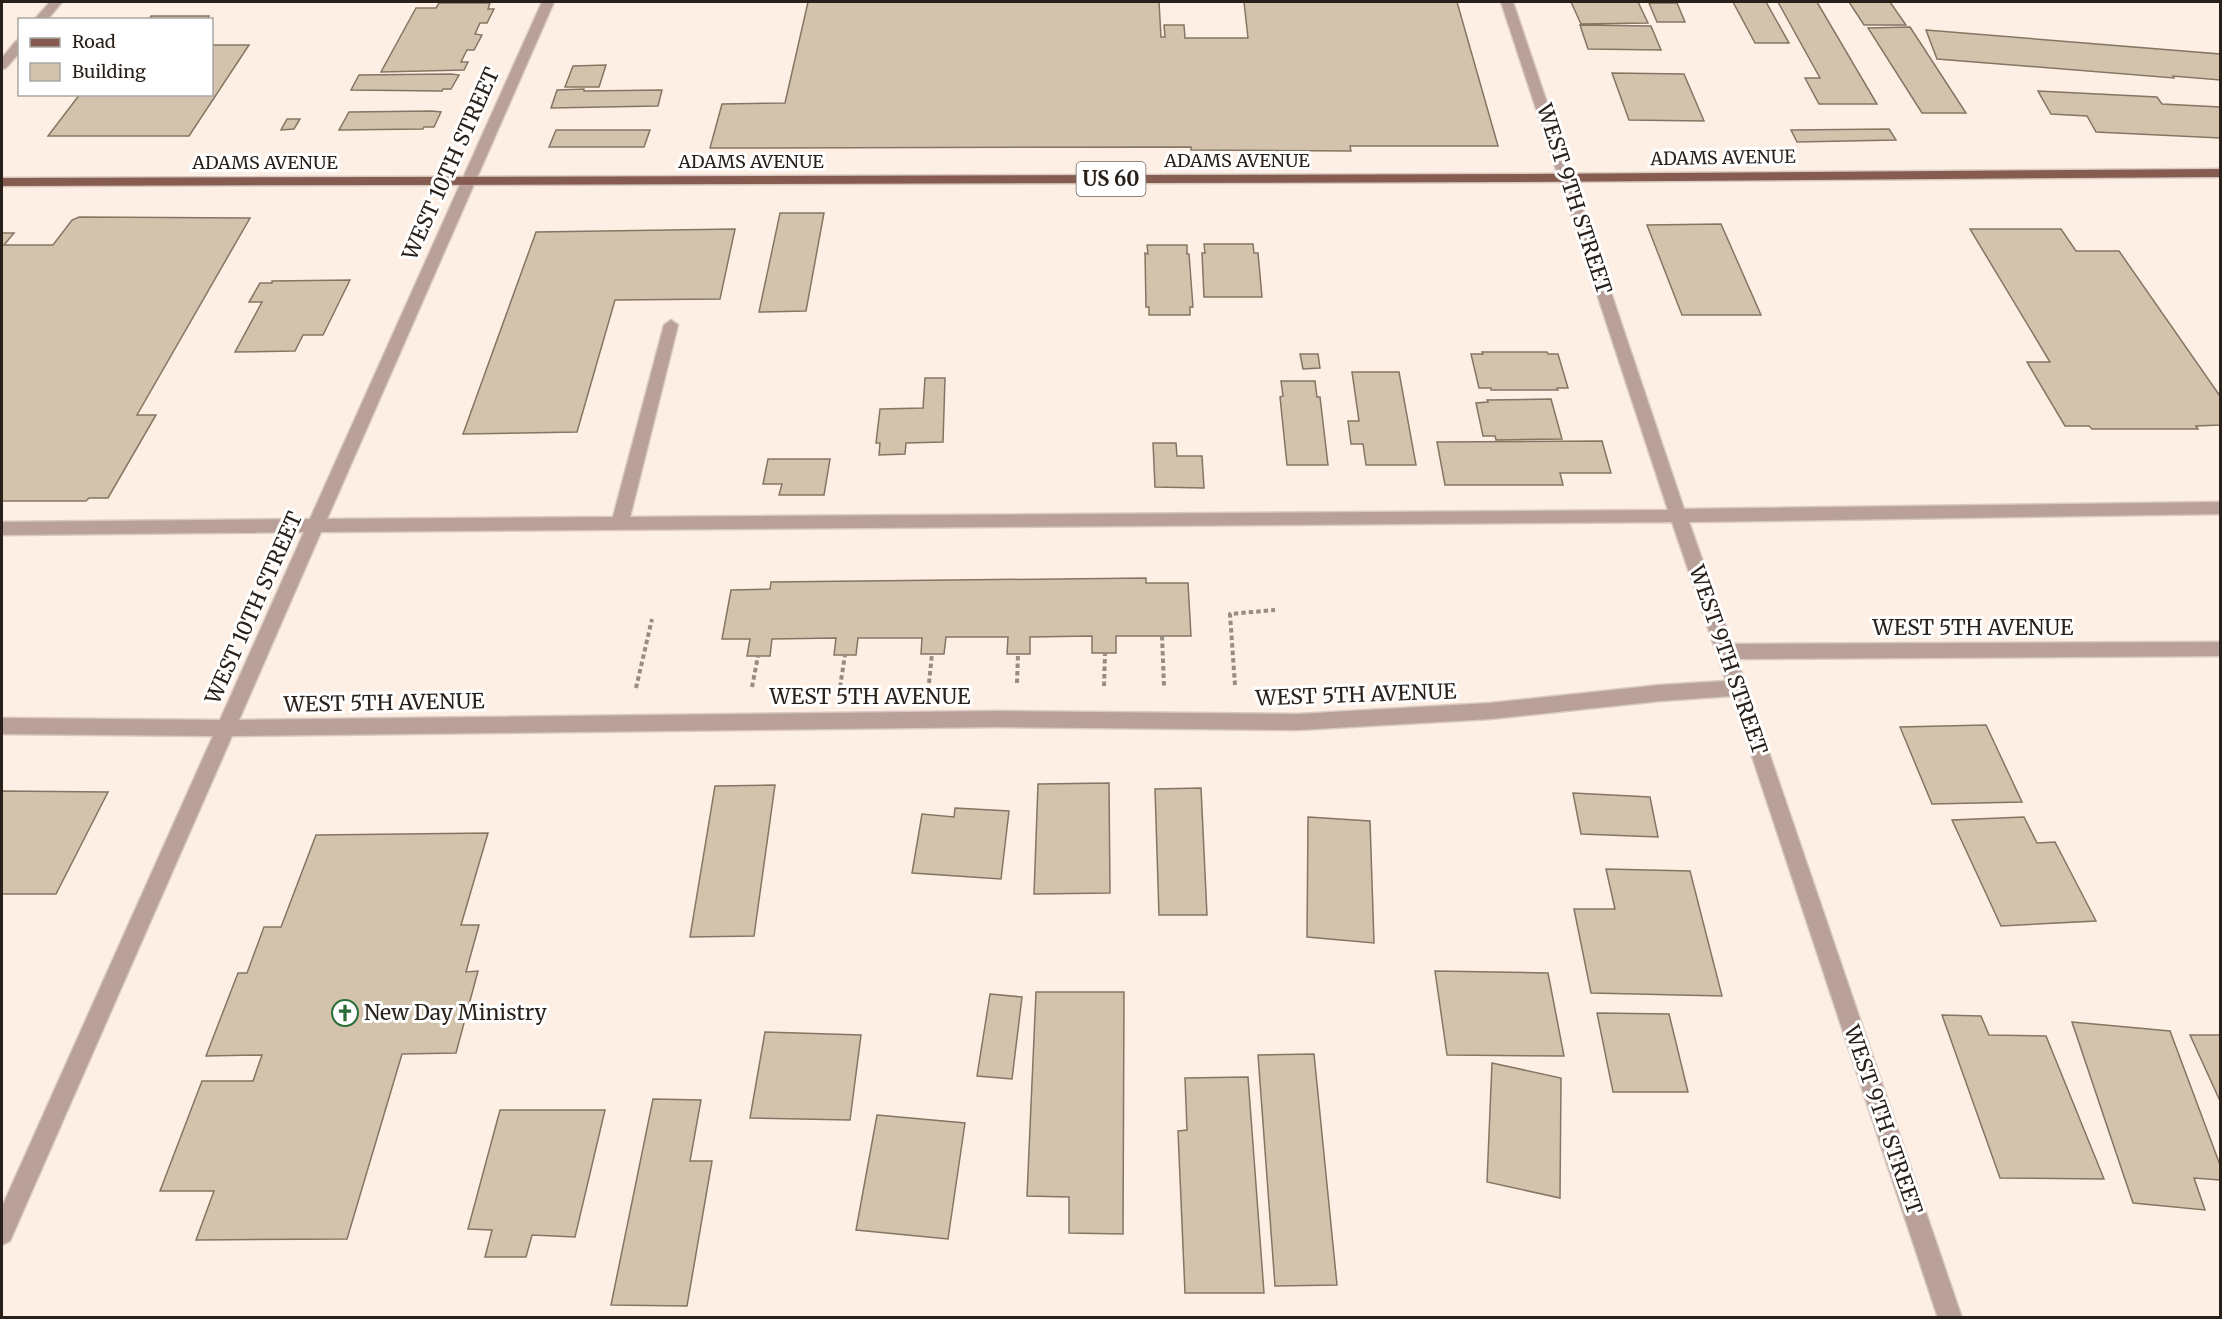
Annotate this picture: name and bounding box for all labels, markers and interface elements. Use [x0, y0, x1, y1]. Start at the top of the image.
legend [18, 18, 213, 96]
text: Road [72, 30, 116, 53]
text: Building [72, 60, 146, 83]
street label: WEST 10TH STREET [396, 63, 505, 265]
street label: WEST 9TH STREET [1531, 99, 1618, 298]
street label: ADAMS AVENUE [1649, 145, 1796, 170]
street label: ADAMS AVENUE [1163, 149, 1310, 172]
street label: ADAMS AVENUE [677, 150, 824, 173]
street label: ADAMS AVENUE [191, 151, 338, 174]
road number: US 60 [1076, 162, 1146, 196]
street label: WEST 10TH STREET [199, 507, 308, 709]
street label: WEST 9TH STREET [1683, 561, 1774, 758]
street label: WEST 5TH AVENUE [1872, 614, 2074, 641]
street label: WEST 5TH AVENUE [1254, 677, 1458, 712]
street label: WEST 5TH AVENUE [769, 683, 971, 710]
street label: WEST 5TH AVENUE [282, 687, 485, 718]
church icon: New Day Ministry [330, 998, 360, 1028]
place label: New Day Ministry [364, 999, 547, 1026]
street label: WEST 9TH STREET [1838, 1021, 1929, 1218]

